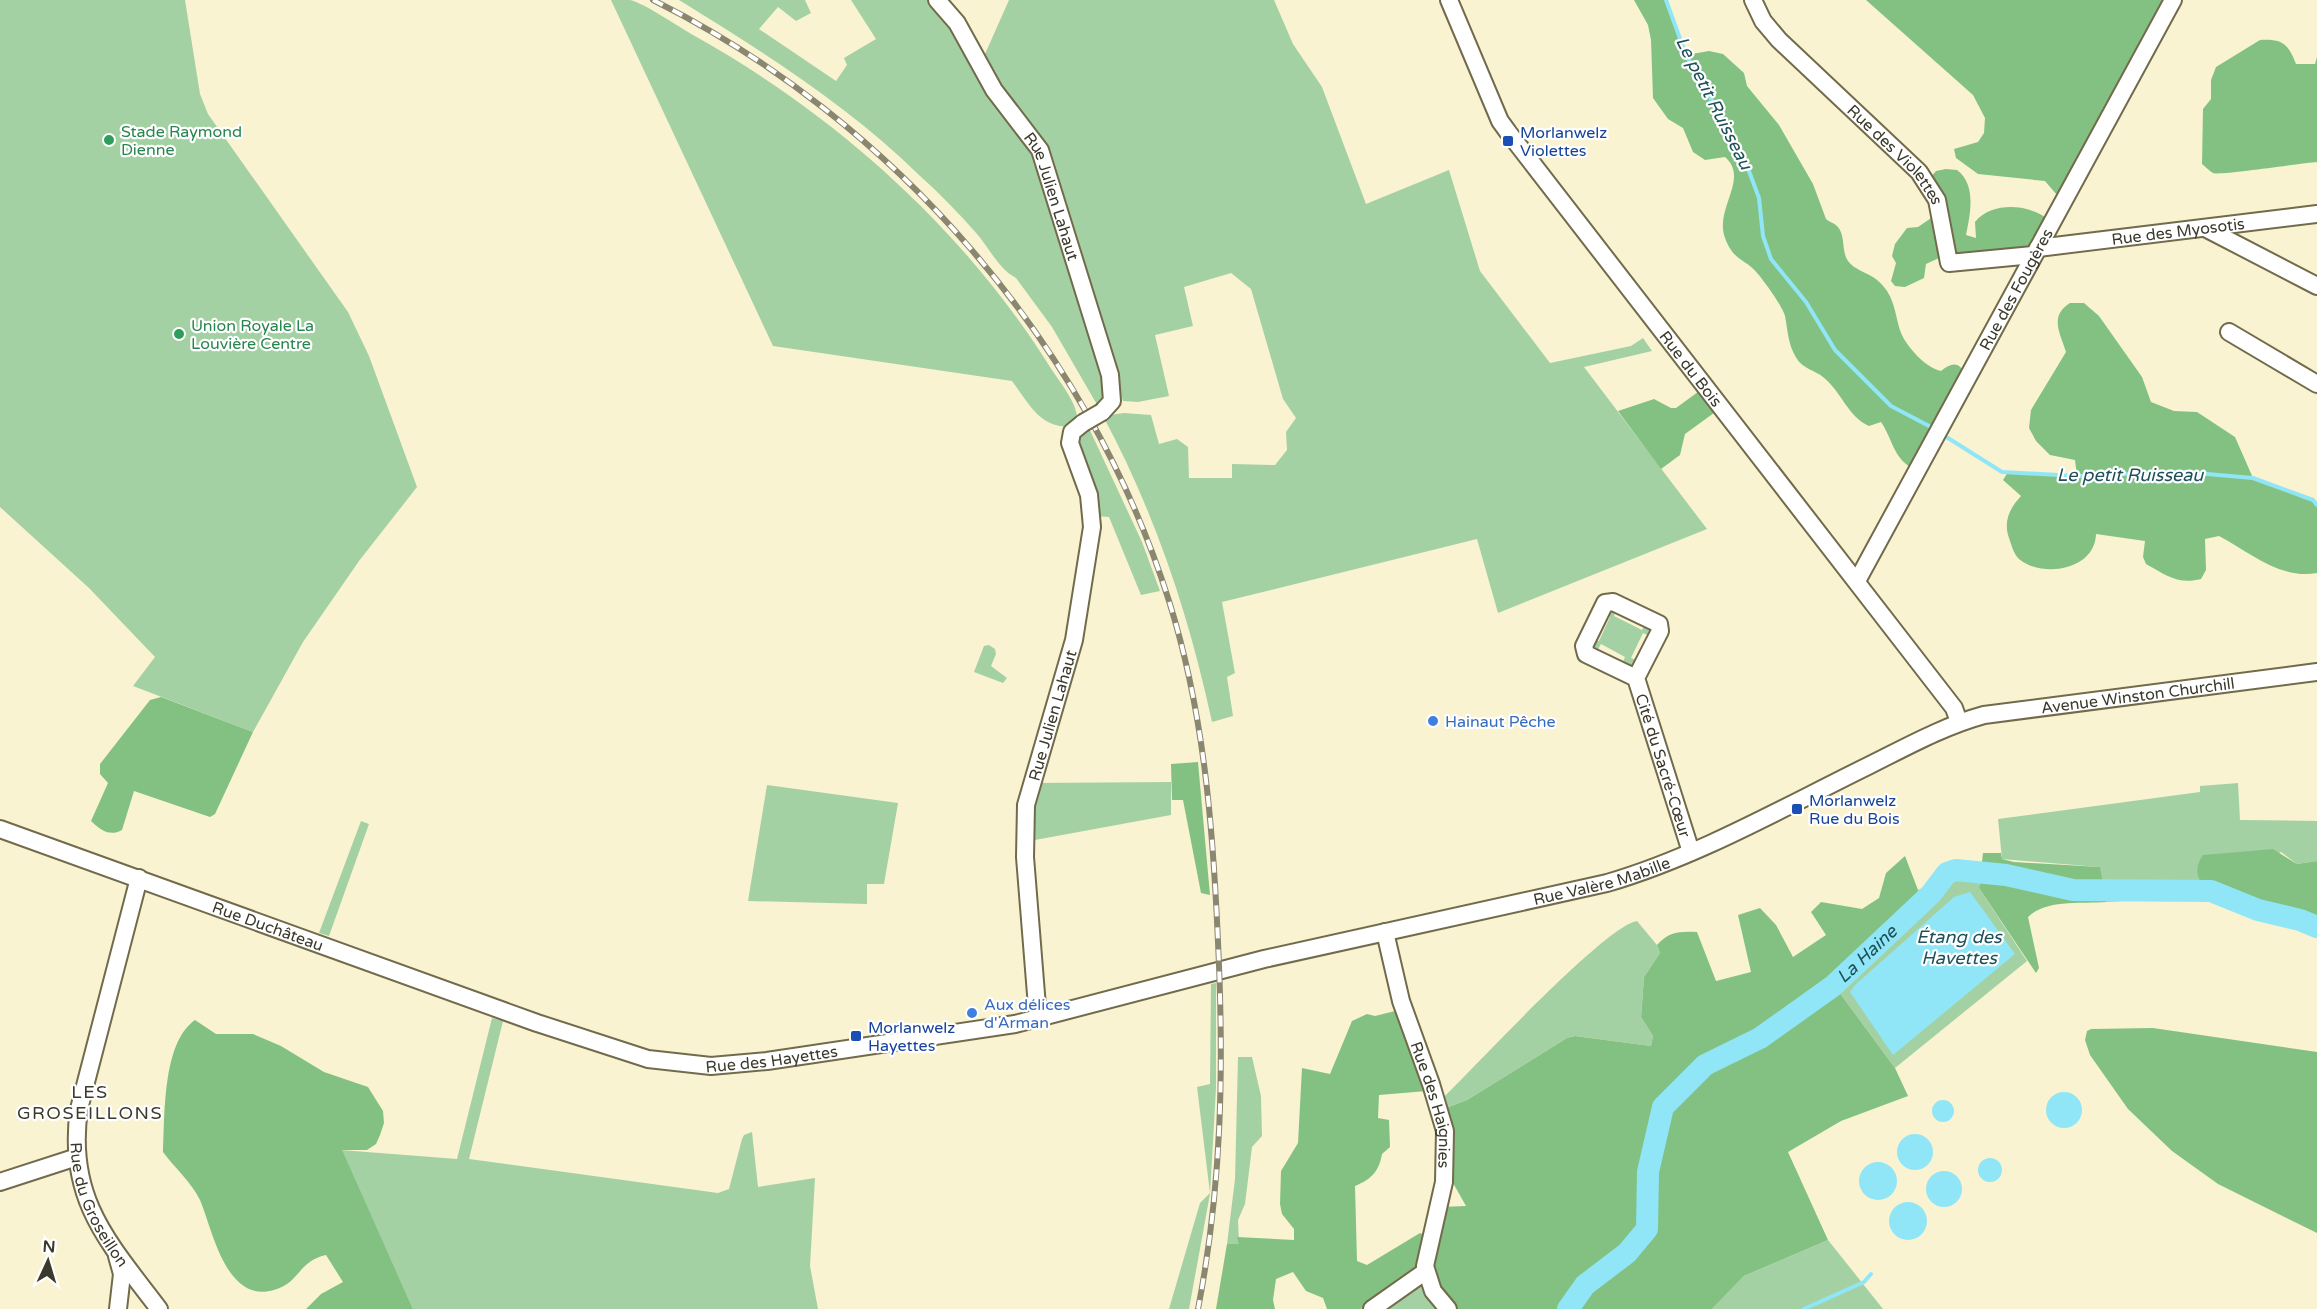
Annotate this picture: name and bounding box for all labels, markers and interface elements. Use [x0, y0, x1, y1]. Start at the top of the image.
water label: Le petit Ruisseau [1671, 33, 1758, 174]
street label: Rue des Violettes [1843, 101, 1947, 206]
place label: Stade Raymond Dienne [121, 122, 242, 160]
place label: Morlanwelz Violettes [1520, 123, 1607, 161]
street label: Rue Julien Lahaut [1019, 128, 1083, 263]
marker: Stade Raymond Dienne [102, 133, 116, 147]
marker: Morlanwelz Violettes [1501, 134, 1515, 148]
street label: Rue des Myosotis [2110, 214, 2246, 250]
street label: Rue des Fougères [1975, 225, 2058, 354]
place label: Union Royale La Louvière Centre [191, 316, 314, 354]
marker: Union Royale La Louvière Centre [172, 327, 186, 341]
street label: Rue du Bois [1655, 327, 1726, 411]
water label: Le petit Ruisseau [2057, 464, 2204, 486]
street label: Rue Julien Lahaut [1025, 648, 1082, 783]
street label: Avenue Winston Churchill [2040, 674, 2236, 719]
street label: Cité du Sacré-Cœur [1631, 691, 1695, 841]
place label: Hainaut Pêche [1445, 712, 1556, 732]
marker: Hainaut Pêche [1426, 714, 1440, 728]
place label: Morlanwelz Rue du Bois [1809, 791, 1900, 829]
marker: Morlanwelz Rue du Bois [1790, 802, 1804, 816]
street label: Rue Valère Mabille [1531, 853, 1673, 910]
street label: Rue Duchâteau [209, 898, 326, 956]
water label: La Haine [1832, 920, 1902, 988]
water label: Étang des Havettes [1916, 926, 2003, 969]
place label: Aux délices d'Arman [984, 995, 1070, 1033]
marker: Aux délices d'Arman [965, 1006, 979, 1020]
place label: Morlanwelz Hayettes [868, 1018, 955, 1056]
marker: Morlanwelz Hayettes [849, 1029, 863, 1043]
street label: Rue des Haignies [1405, 1039, 1454, 1169]
street label: Rue des Hayettes [705, 1042, 839, 1077]
district label: LES GROSEILLONS [17, 1081, 163, 1124]
street label: Rue du Groseillon [66, 1142, 132, 1271]
north arrow [18, 1231, 78, 1291]
text: N [42, 1237, 56, 1257]

